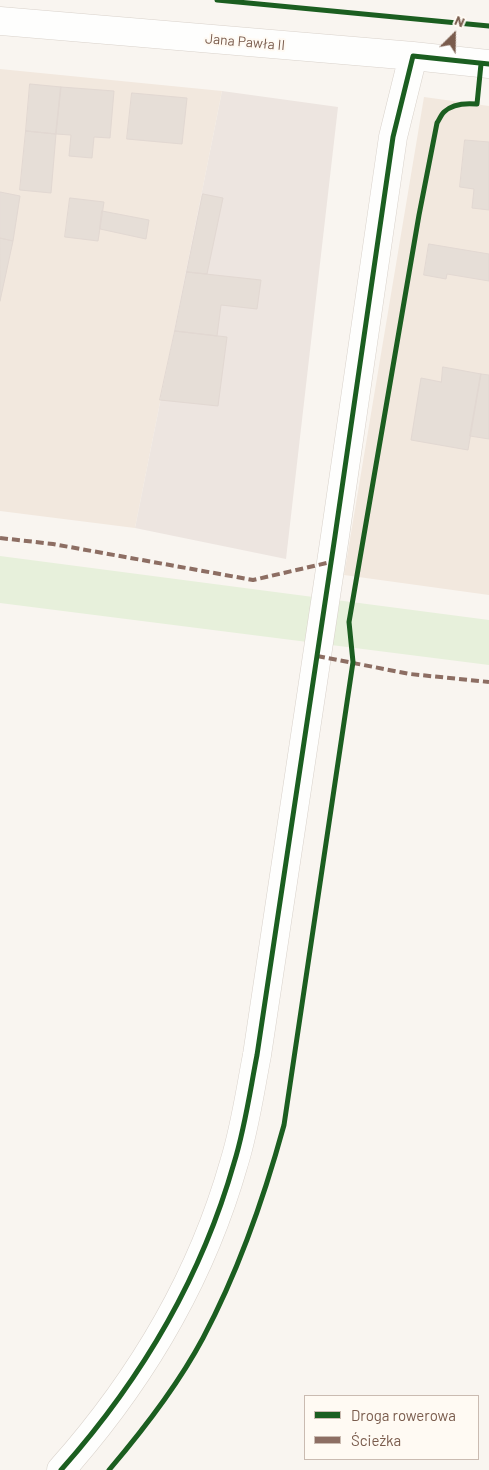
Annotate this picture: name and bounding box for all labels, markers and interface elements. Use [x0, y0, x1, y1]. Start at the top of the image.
north arrow [429, 10, 479, 60]
text: N [452, 11, 468, 30]
street label: Jana Pawła II [204, 30, 286, 54]
legend [304, 1395, 479, 1460]
text: Droga rowerowa [351, 1406, 456, 1424]
text: Ścieżka [351, 1431, 401, 1449]

